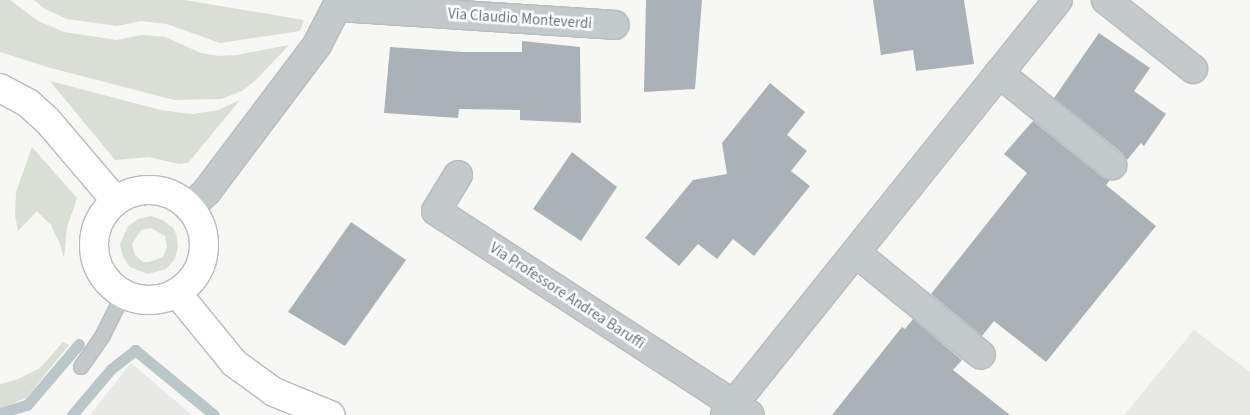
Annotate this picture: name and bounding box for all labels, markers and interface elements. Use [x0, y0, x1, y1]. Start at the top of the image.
street label: Via Claudio Monteverdi [447, 5, 593, 33]
street label: Via Professore Andrea Baruffi [486, 239, 648, 353]

